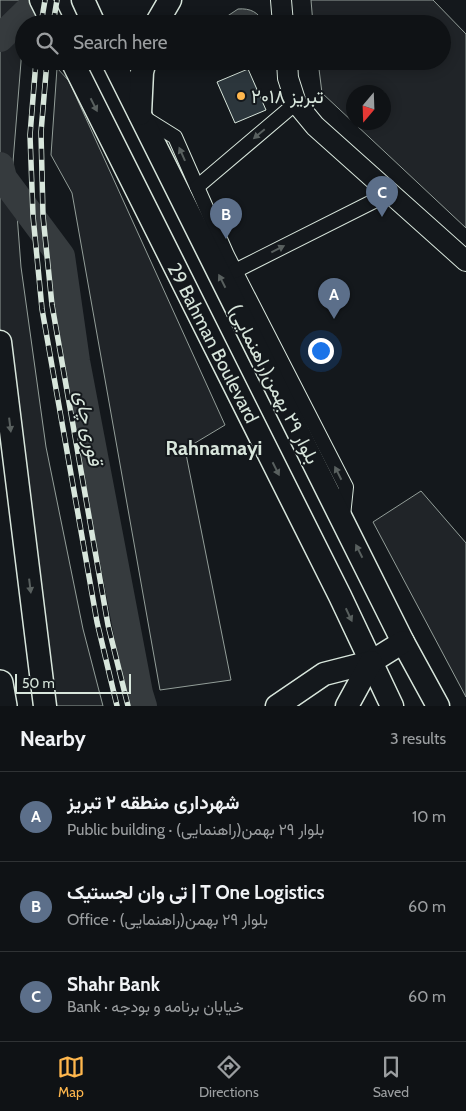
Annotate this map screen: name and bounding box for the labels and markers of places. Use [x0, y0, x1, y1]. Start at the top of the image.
place label: تبریز ۲۰۱۸ [251, 85, 324, 108]
marker: تبریز ۲۰۱۸ [235, 90, 247, 102]
pin: C [366, 176, 398, 217]
pin: B [210, 198, 242, 239]
pin: A [318, 278, 350, 319]

